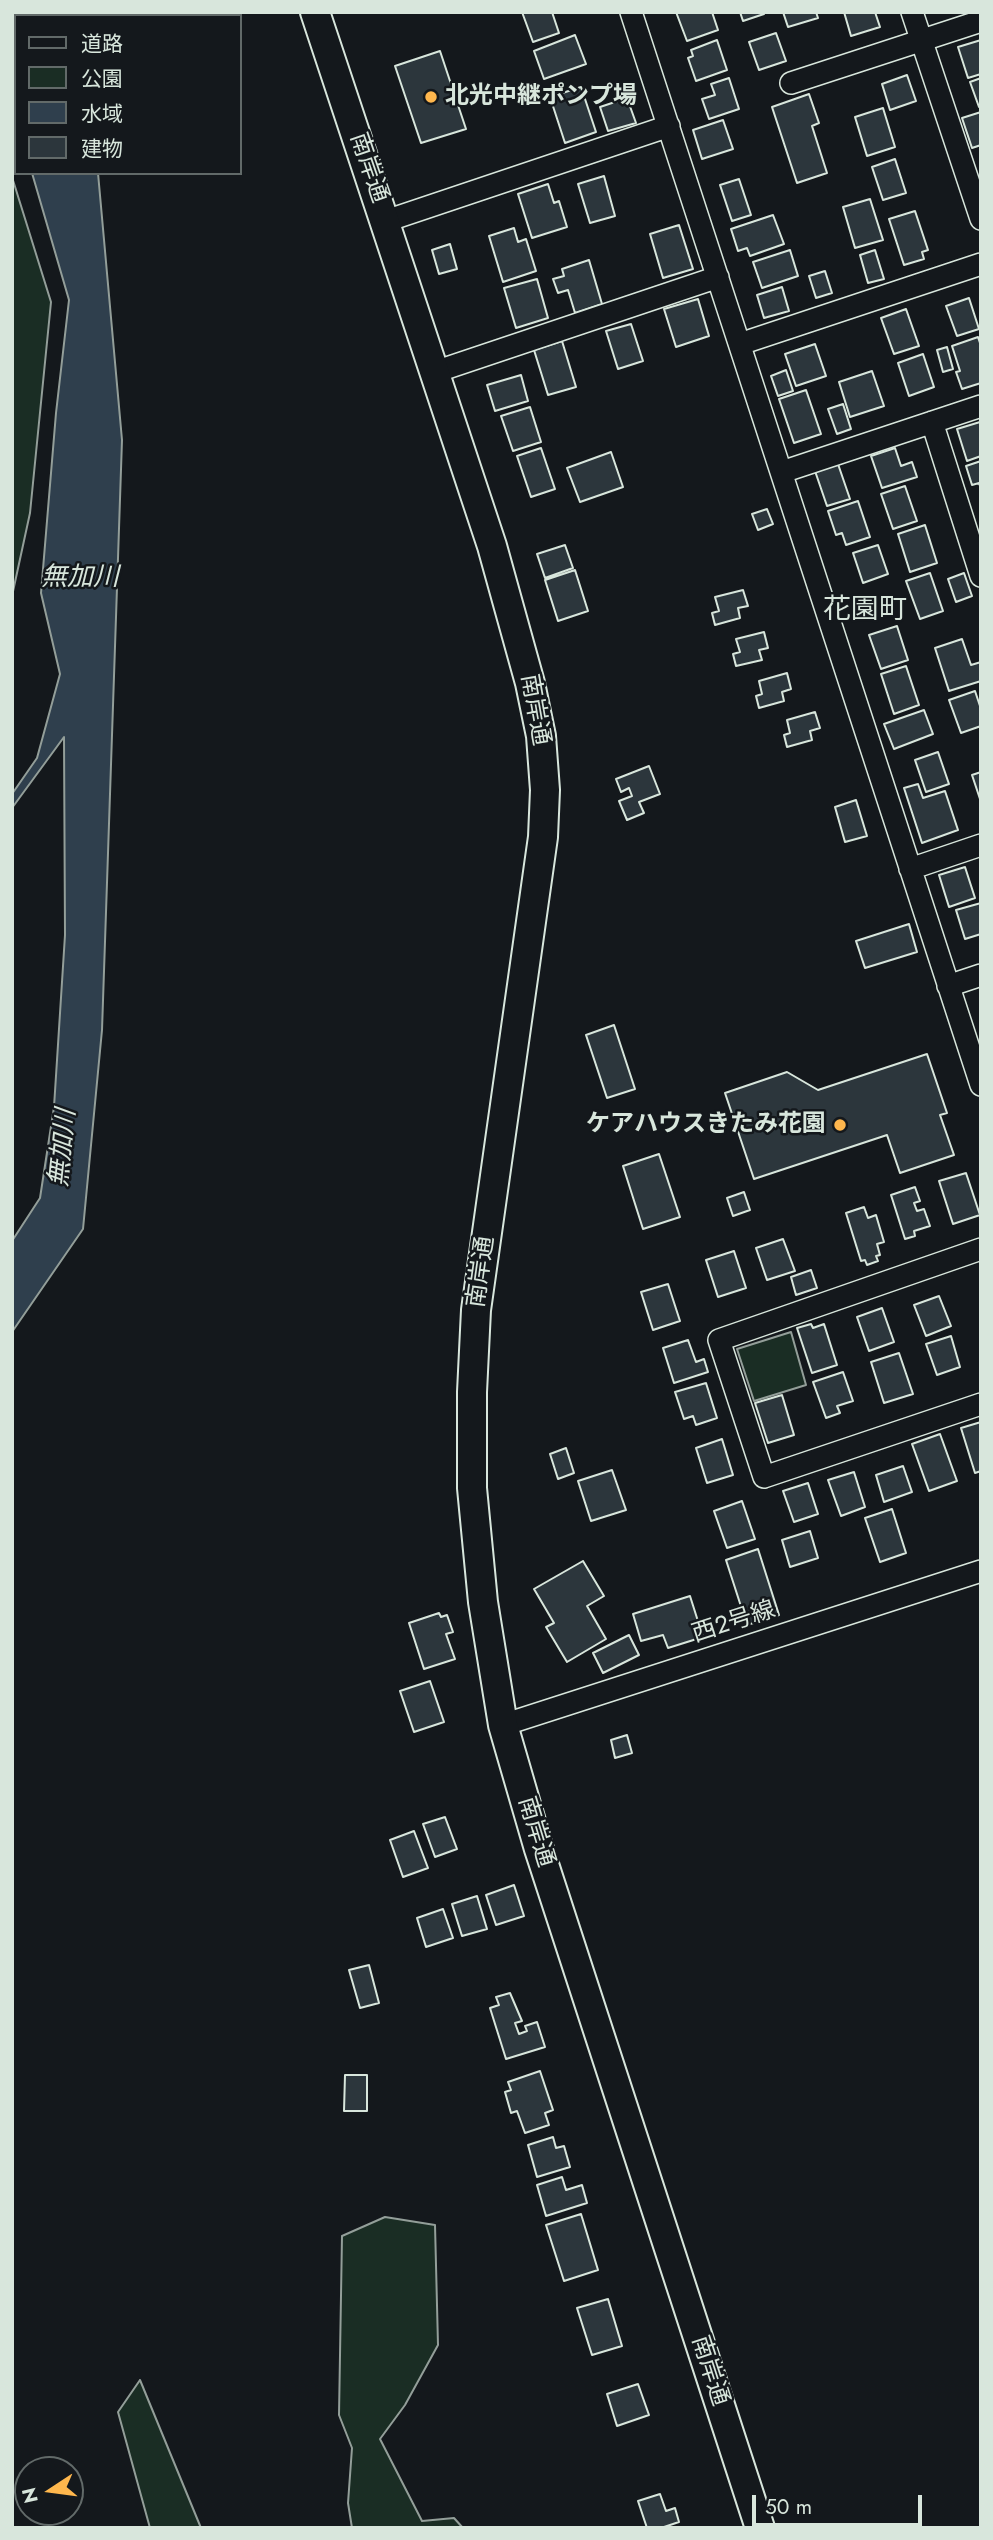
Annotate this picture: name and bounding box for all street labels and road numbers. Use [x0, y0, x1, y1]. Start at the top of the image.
street label: 南岸通 [343, 129, 393, 207]
street label: 南岸通 [514, 672, 554, 748]
street label: 南岸通 [463, 1234, 501, 1310]
street label: 西2号線 [689, 1596, 779, 1650]
street label: 南岸通 [511, 1793, 559, 1871]
street label: 南岸通 [684, 2332, 734, 2410]

